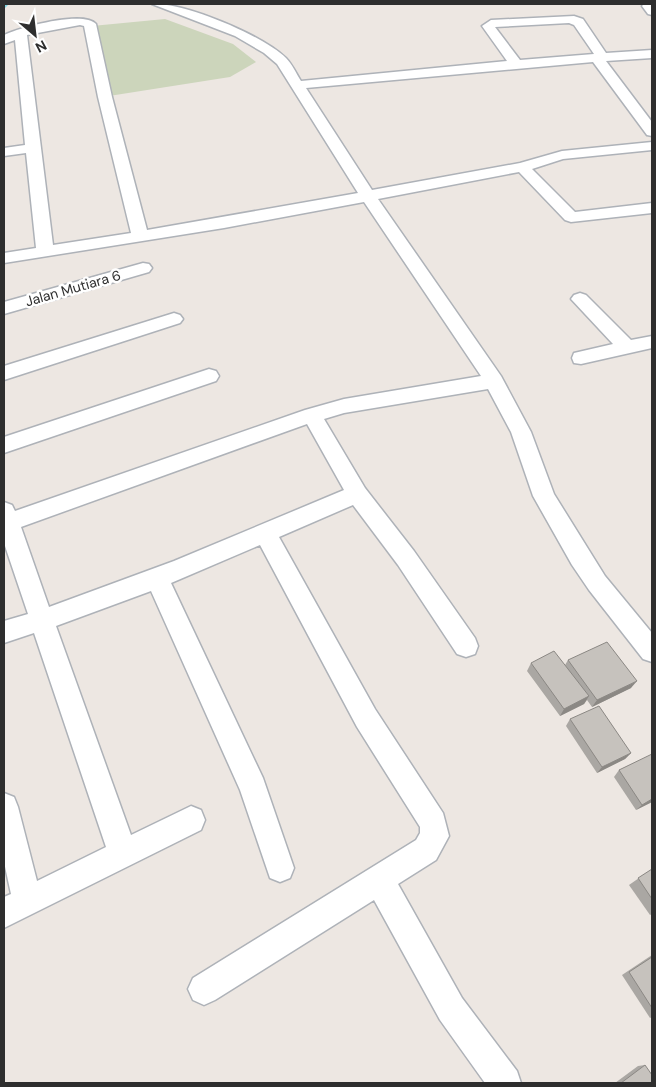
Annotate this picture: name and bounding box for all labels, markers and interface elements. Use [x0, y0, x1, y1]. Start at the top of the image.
north arrow [10, 10, 60, 60]
text: N [32, 36, 50, 57]
street label: Jalan Mutiara 6 [23, 266, 123, 310]

